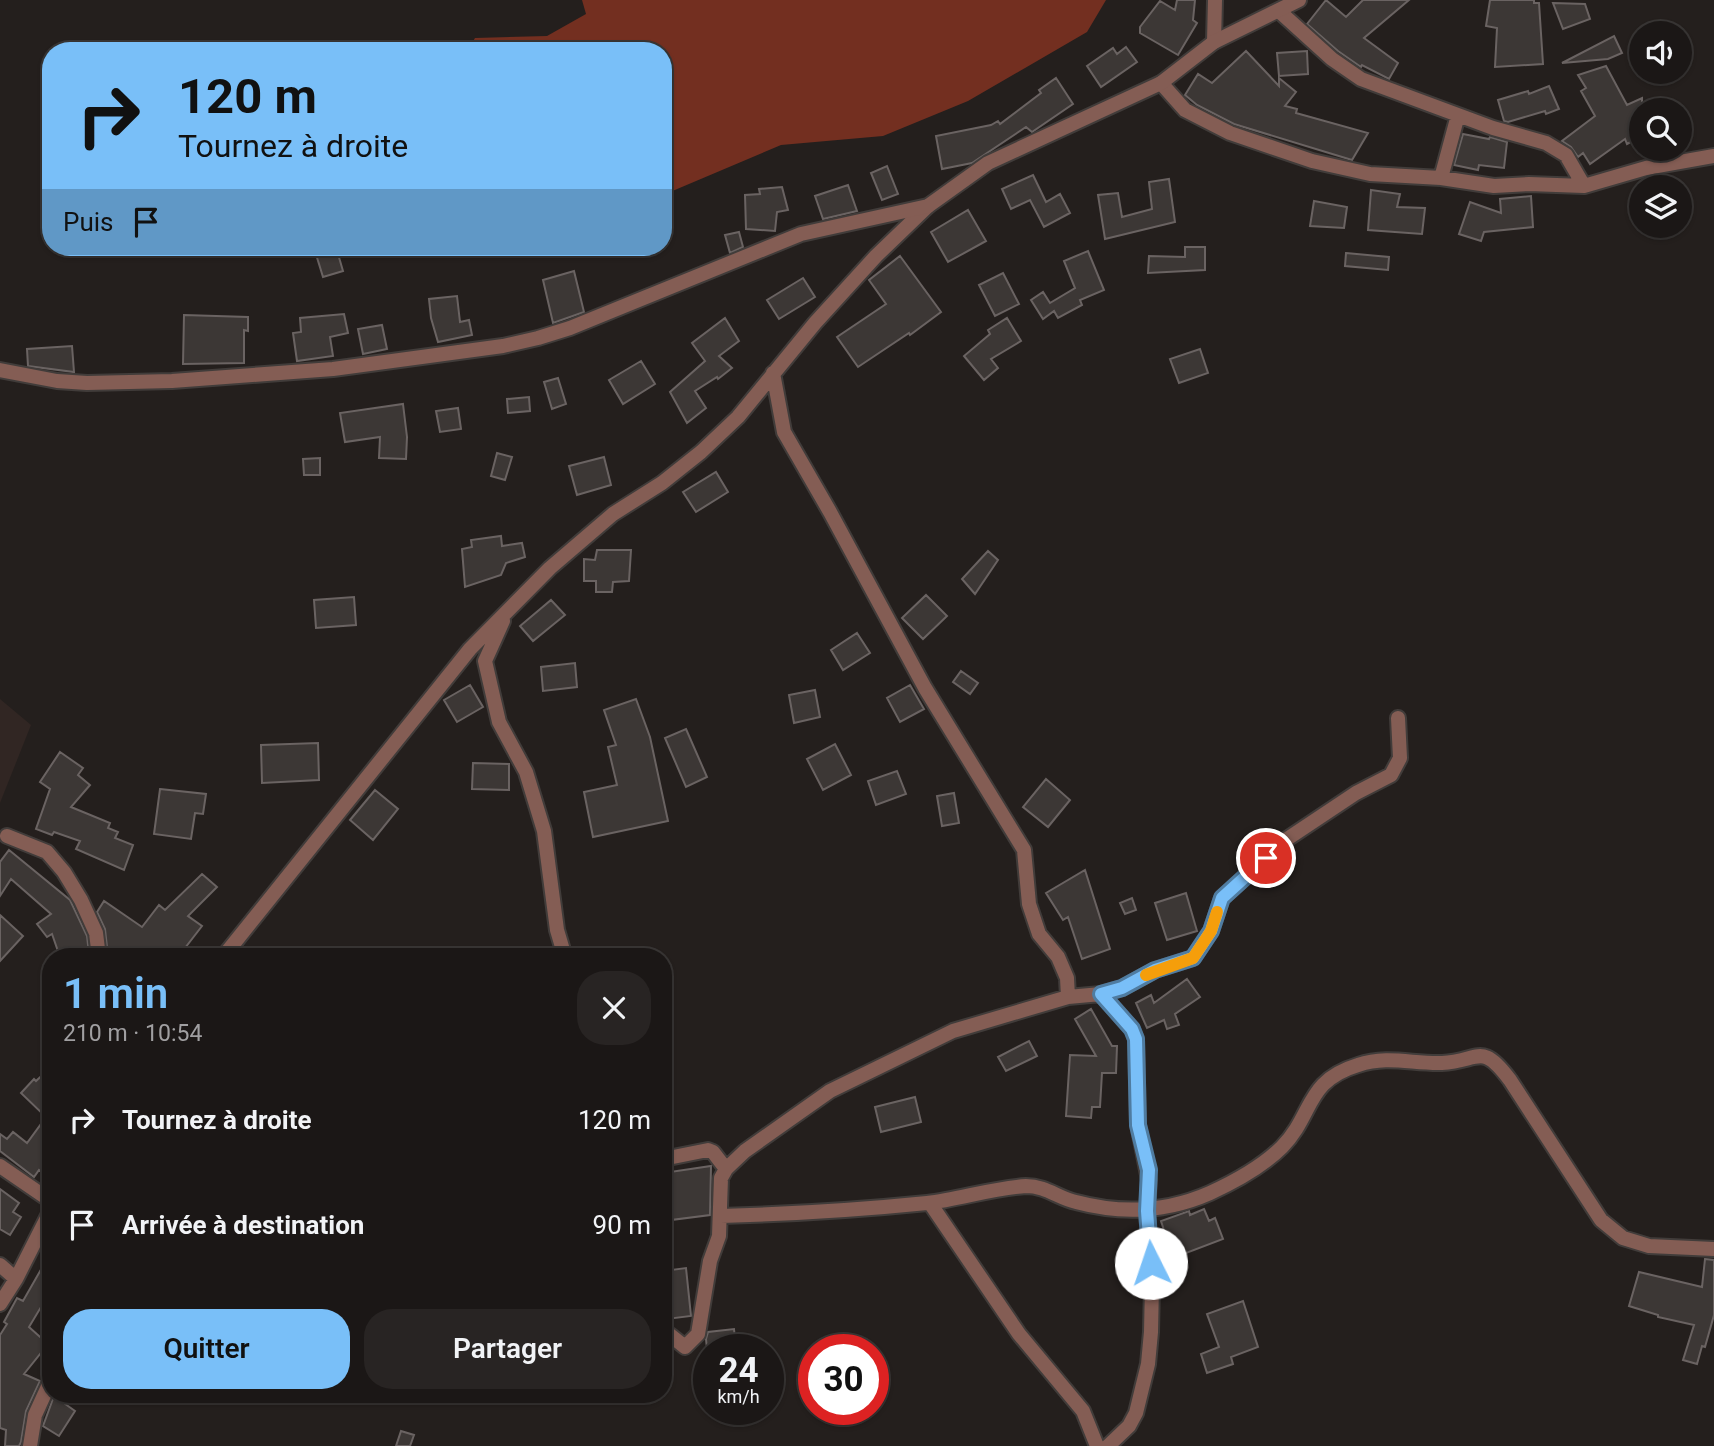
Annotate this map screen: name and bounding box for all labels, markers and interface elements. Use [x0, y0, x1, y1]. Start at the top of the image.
map controls [1629, 21, 1692, 238]
button: sound [1629, 21, 1692, 84]
text: 120 m [178, 68, 317, 125]
icon: right [63, 70, 154, 161]
button: search [1629, 98, 1692, 161]
text: Tournez à droite [178, 127, 408, 165]
button: layers [1629, 175, 1692, 238]
icon: arrive [127, 203, 165, 241]
text: Puis [63, 207, 113, 237]
pin [1236, 828, 1296, 888]
icon: arrive [1247, 839, 1285, 877]
text: 1 min [63, 969, 168, 1018]
button: close [577, 971, 651, 1045]
text: 210 m · 10:54 [63, 1020, 202, 1047]
icon: right [63, 1101, 101, 1139]
text: Tournez à droite [122, 1105, 312, 1135]
text: 120 m [578, 1105, 651, 1135]
icon: arrive [63, 1206, 101, 1244]
text: Arrivée à destination [122, 1210, 364, 1240]
text: 90 m [593, 1210, 651, 1240]
position arrow [1114, 1226, 1188, 1300]
button: Quitter [63, 1309, 350, 1389]
button: Partager [364, 1309, 651, 1389]
speed limit sign: 30 [798, 1334, 889, 1425]
text: 24 [718, 1350, 759, 1391]
text: km/h [717, 1386, 760, 1407]

